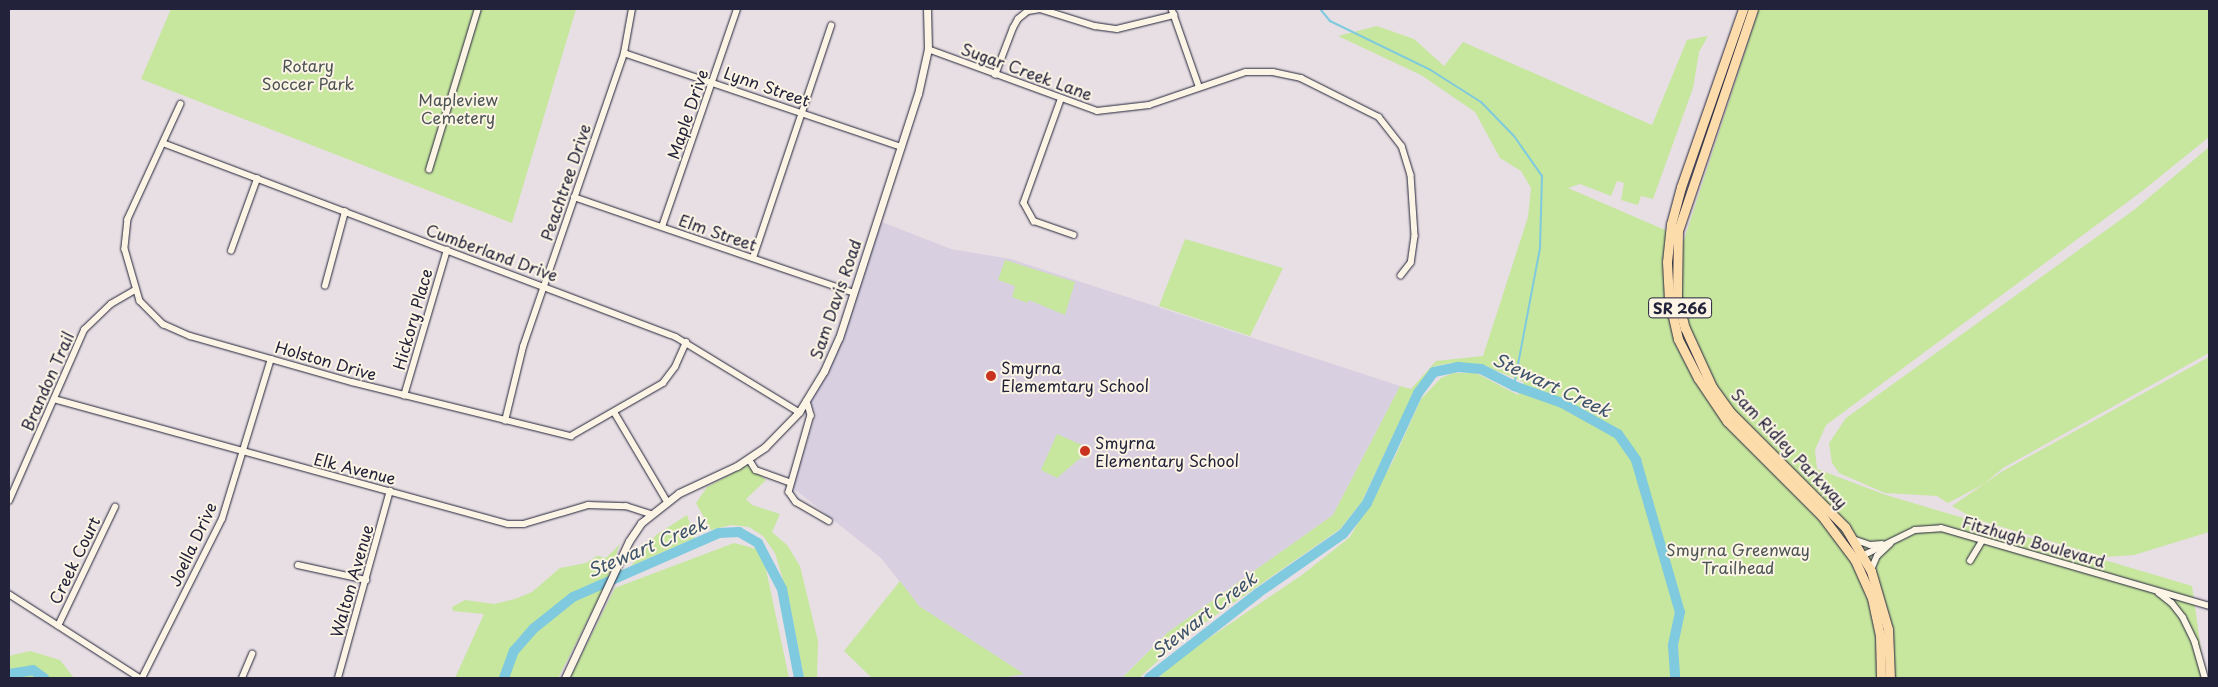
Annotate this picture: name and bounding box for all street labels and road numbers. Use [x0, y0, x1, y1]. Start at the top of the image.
street label: Sugar Creek Lane [958, 38, 1096, 104]
street label: Lynn Street [722, 62, 812, 110]
street label: Maple Drive [663, 67, 711, 161]
street label: Peachtree Drive [536, 120, 594, 244]
street label: Elm Street [676, 210, 760, 254]
street label: Cumberland Drive [423, 219, 561, 285]
street label: Sam Davis Road [806, 237, 864, 361]
street label: Hickory Place [388, 266, 436, 372]
road number: SR 266 [1648, 296, 1712, 320]
street label: Brandon Trail [16, 328, 78, 434]
street label: Holston Drive [273, 336, 379, 384]
street label: Sam Ridley Parkway [1728, 384, 1852, 512]
street label: Elk Avenue [312, 449, 398, 487]
street label: Joella Drive [164, 499, 220, 589]
street label: Fitzhugh Boulevard [1961, 512, 2107, 570]
street label: Creek Court [44, 513, 104, 607]
street label: Walton Avenue [326, 523, 376, 639]

